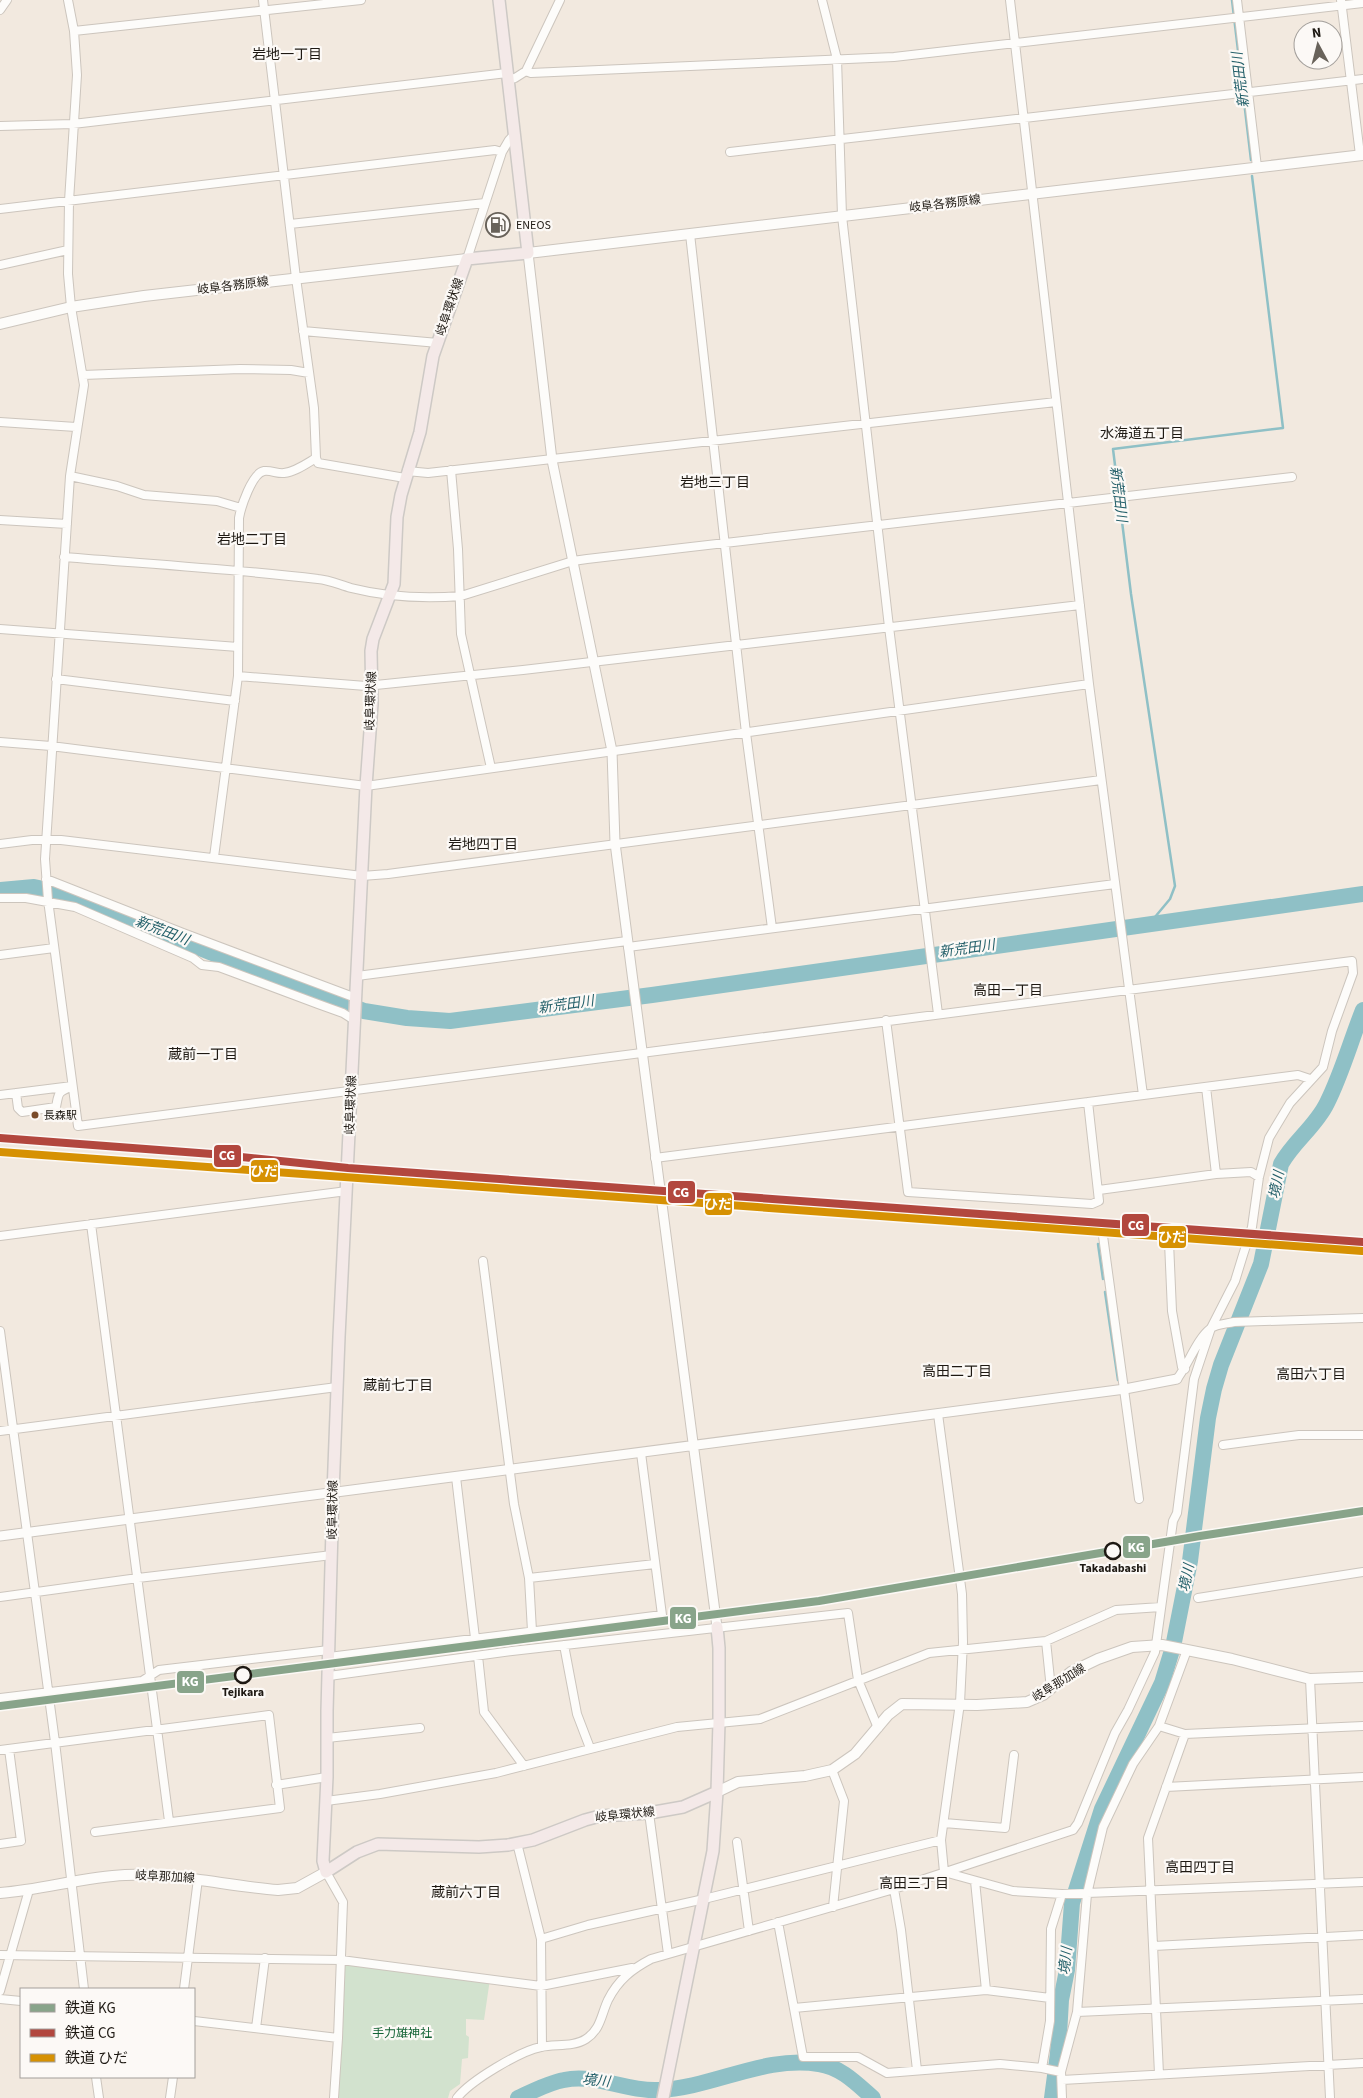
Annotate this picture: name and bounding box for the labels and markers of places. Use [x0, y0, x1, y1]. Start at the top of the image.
fuel station icon: ENEOS [485, 212, 511, 238]
place label: ENEOS [516, 217, 551, 234]
place label: 長森駅 [44, 1108, 77, 1123]
marker: 長森駅 [30, 1110, 40, 1120]
marker: Takadabashi [1104, 1542, 1122, 1560]
place label: Takadabashi [1080, 1560, 1146, 1577]
marker: Tejikara [234, 1666, 252, 1684]
place label: Tejikara [222, 1684, 264, 1701]

